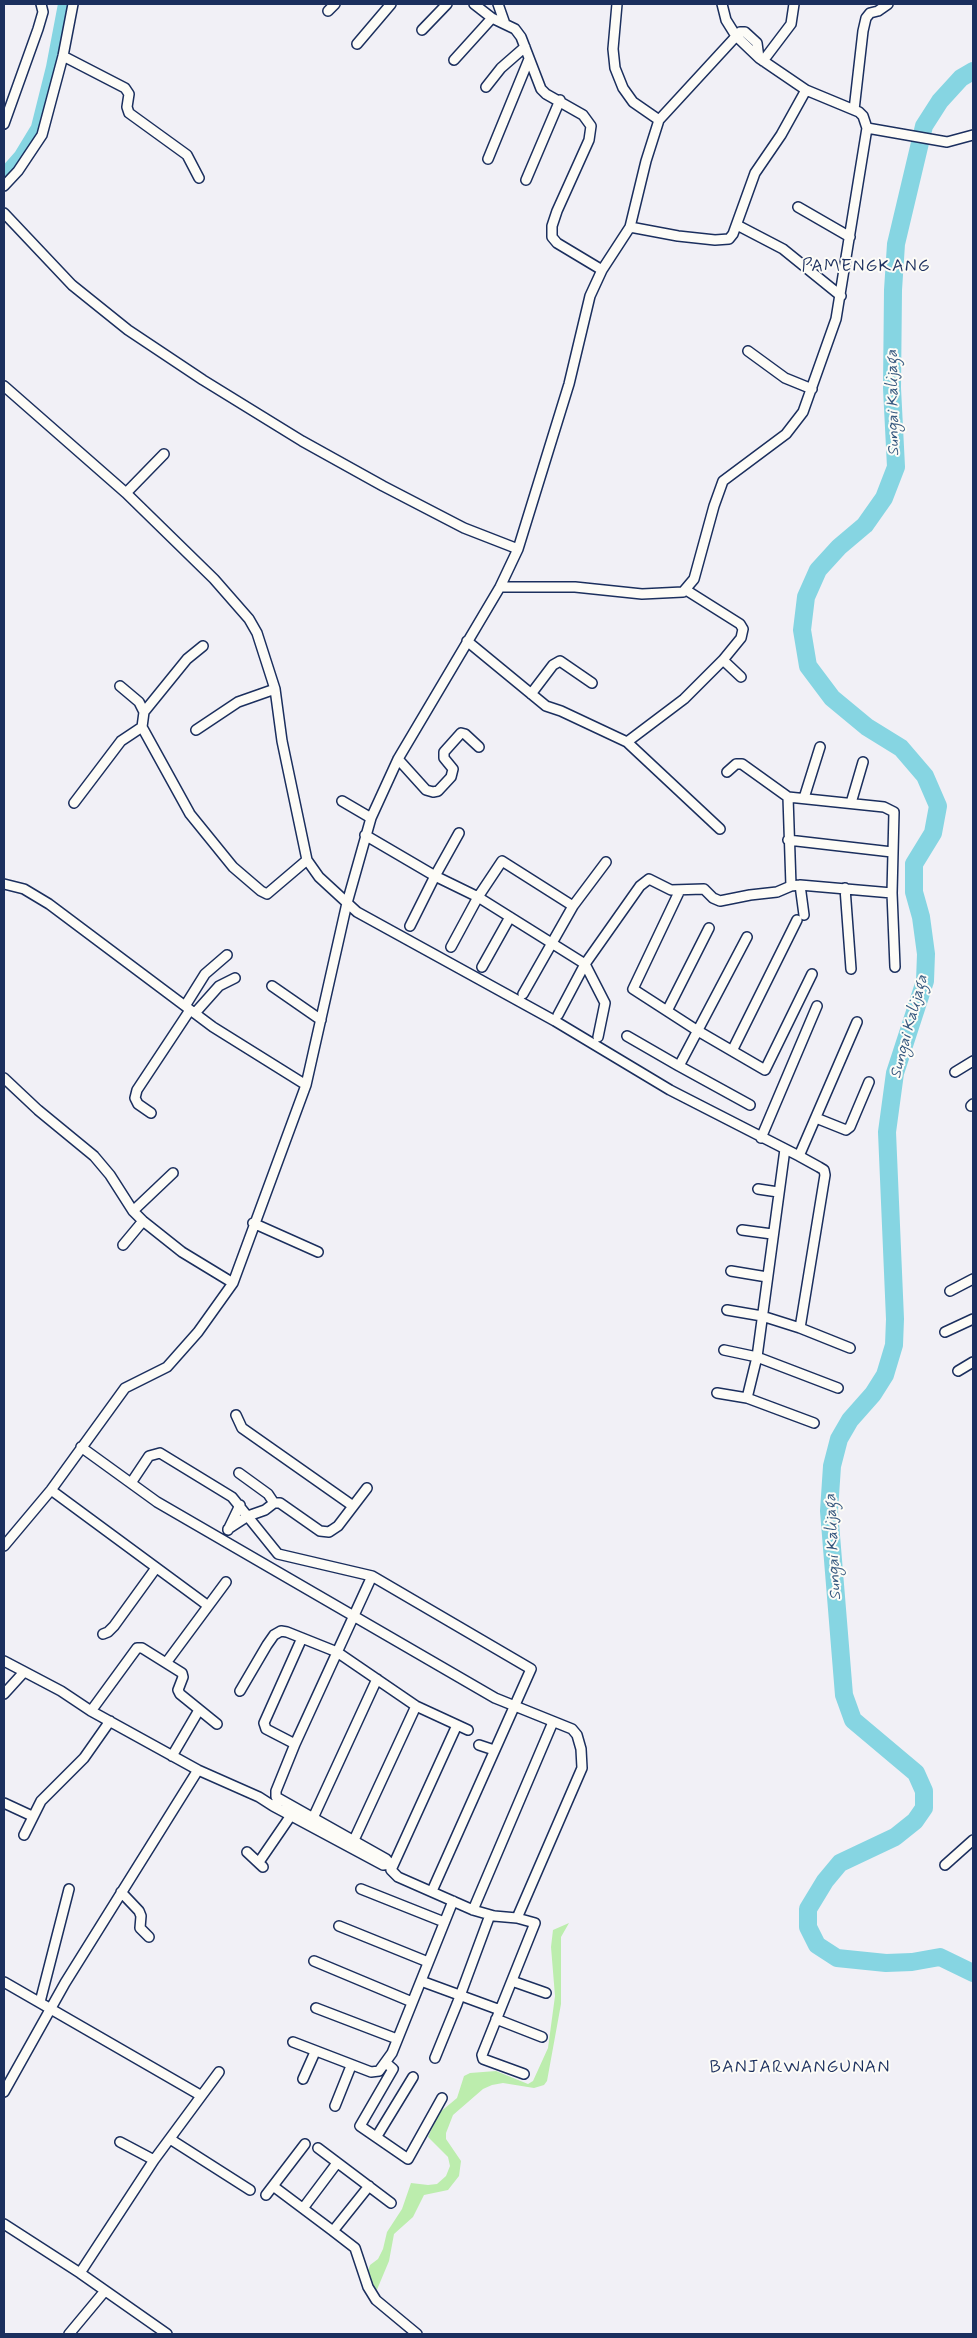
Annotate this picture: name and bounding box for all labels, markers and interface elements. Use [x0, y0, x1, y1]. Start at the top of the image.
district label: PAMENGKANG [799, 256, 933, 278]
water label: Sungai Kalijaga [883, 350, 905, 456]
water label: Sungai Kalijaga [887, 973, 933, 1081]
water label: Sungai Kalijaga [822, 1493, 846, 1601]
district label: BANJARWANGUNAN [709, 2057, 891, 2079]

